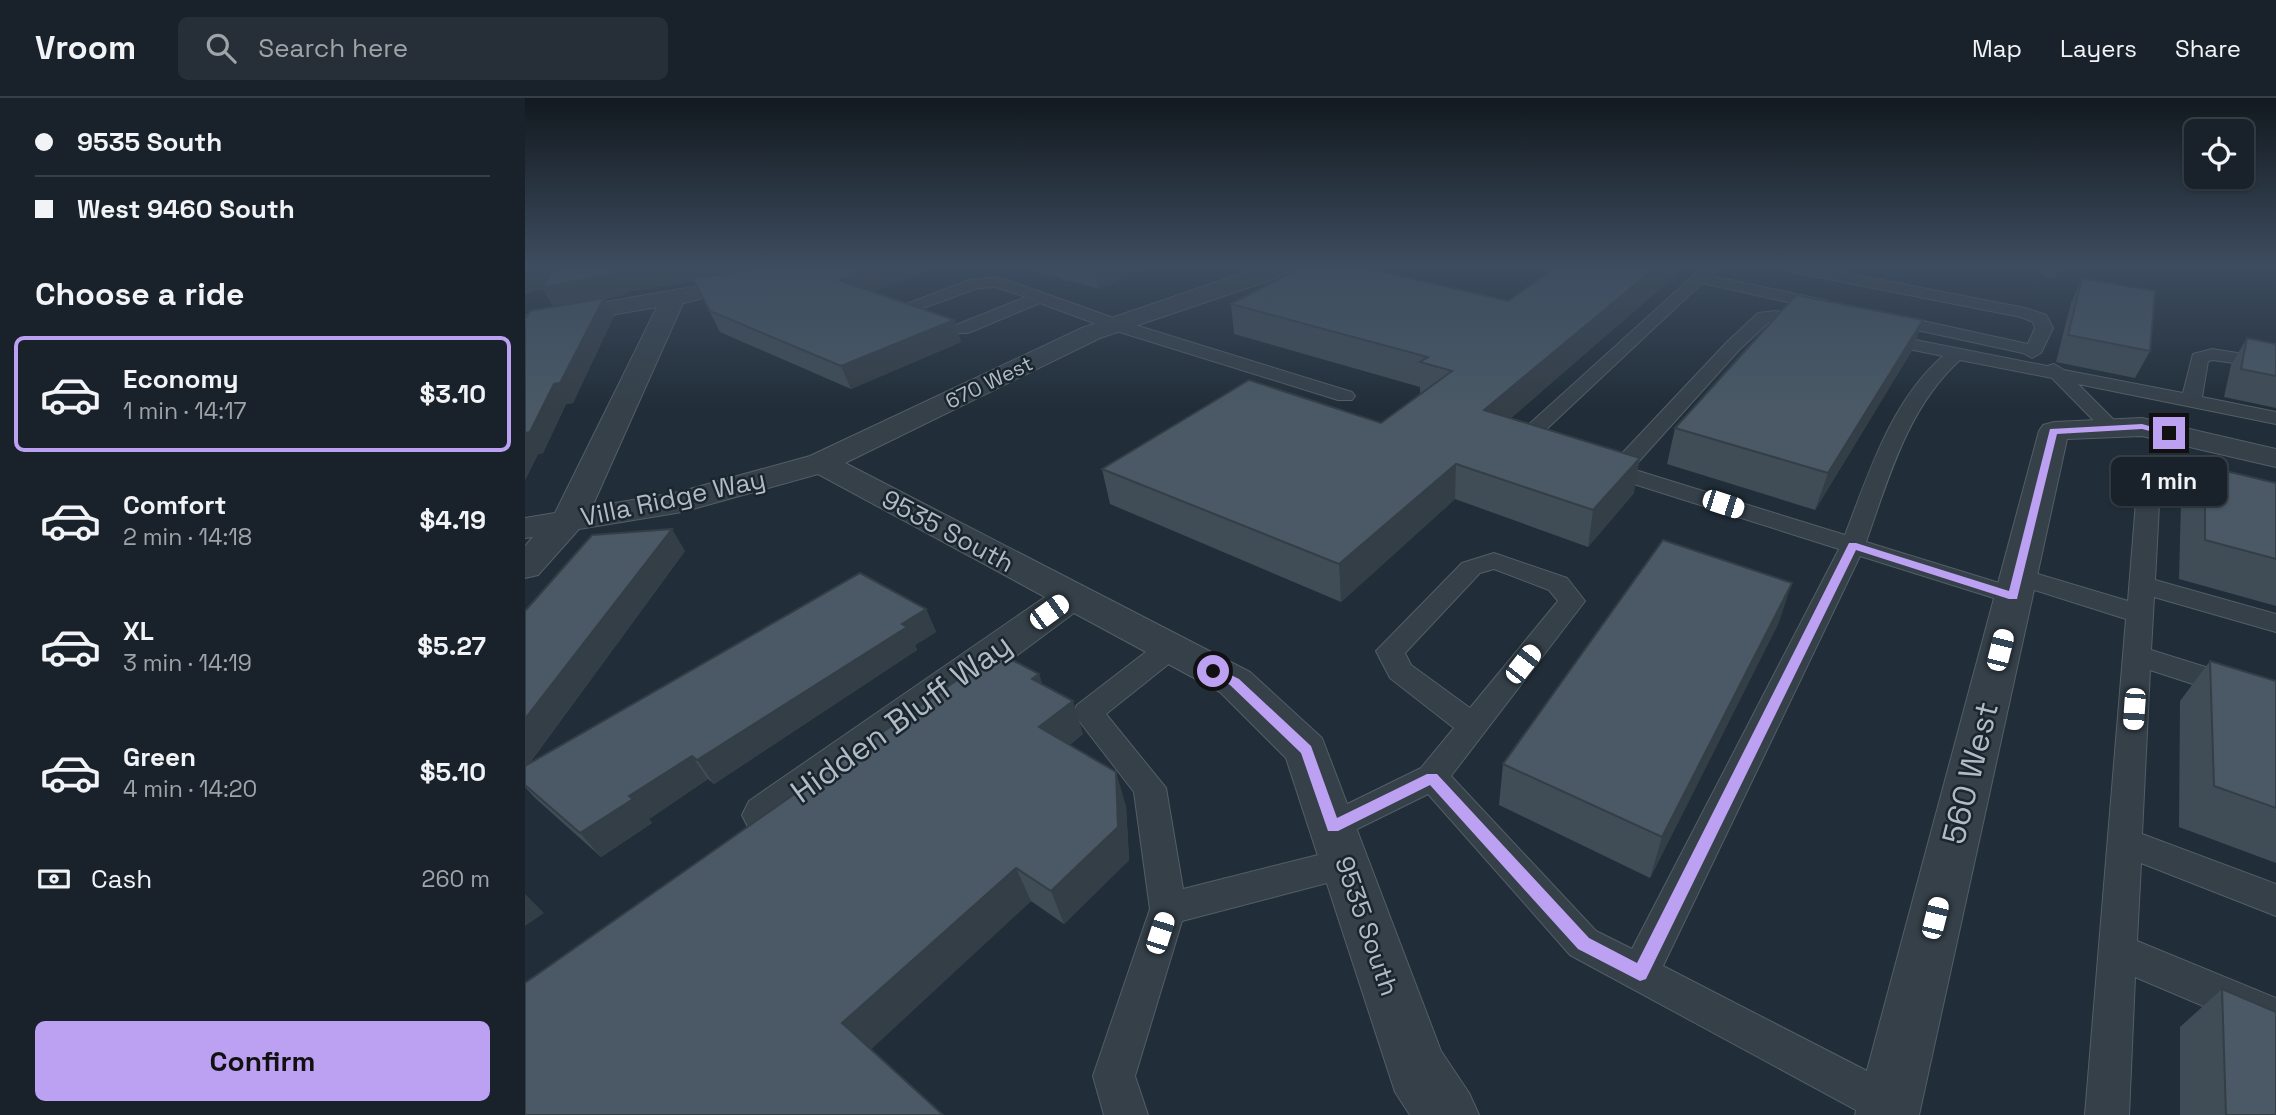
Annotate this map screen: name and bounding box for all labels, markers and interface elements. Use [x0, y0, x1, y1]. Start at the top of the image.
search box [178, 17, 668, 80]
text: Vroom [35, 27, 136, 69]
icon: search [202, 29, 240, 67]
text: Search here [258, 31, 408, 65]
text: Map [1972, 33, 2022, 64]
text: Layers [2060, 33, 2137, 64]
text: Share [2175, 33, 2241, 64]
map controls [2184, 119, 2254, 189]
button: locate [2184, 119, 2254, 189]
text: 9535 South [77, 125, 222, 159]
text: West 9460 South [77, 192, 295, 226]
text: Choose a ride [35, 274, 245, 314]
street label: 670 West [941, 349, 1037, 415]
text: Economy [123, 362, 239, 396]
icon: car [39, 363, 102, 426]
text: $3.10 [419, 377, 486, 411]
text: 1 min · 14:17 [123, 396, 247, 426]
route end [2153, 417, 2185, 449]
callout: 1 min [2111, 458, 2227, 506]
street label: Villa Ridge Way [578, 462, 768, 534]
text: 1 min [2141, 466, 2197, 496]
street label: 9535 South [876, 482, 1020, 580]
text: Comfort [123, 488, 226, 522]
car [1700, 488, 1747, 520]
icon: car [39, 489, 102, 552]
text: $4.19 [419, 503, 486, 537]
text: 2 min · 14:18 [123, 522, 252, 552]
car [1026, 591, 1073, 633]
text: XL [123, 614, 154, 648]
icon: car [39, 615, 102, 678]
street label: Hidden Bluff Way [783, 625, 1019, 811]
car [1985, 627, 2016, 673]
text: $5.27 [417, 629, 486, 663]
car [1502, 641, 1545, 687]
text: 3 min · 14:19 [123, 648, 252, 678]
route start [1197, 655, 1229, 687]
car [2123, 687, 2146, 731]
street label: 560 West [1933, 698, 2007, 848]
text: Green [123, 740, 196, 774]
icon: car [39, 741, 102, 804]
text: $5.10 [420, 755, 486, 789]
text: 4 min · 14:20 [123, 774, 257, 804]
street label: 9535 South [1327, 852, 1407, 1000]
icon: cash [35, 860, 73, 898]
text: Cash [91, 862, 152, 896]
text: 260 m [422, 864, 490, 894]
car [1920, 895, 1951, 941]
car [1144, 910, 1177, 956]
button: Confirm [35, 1021, 490, 1101]

